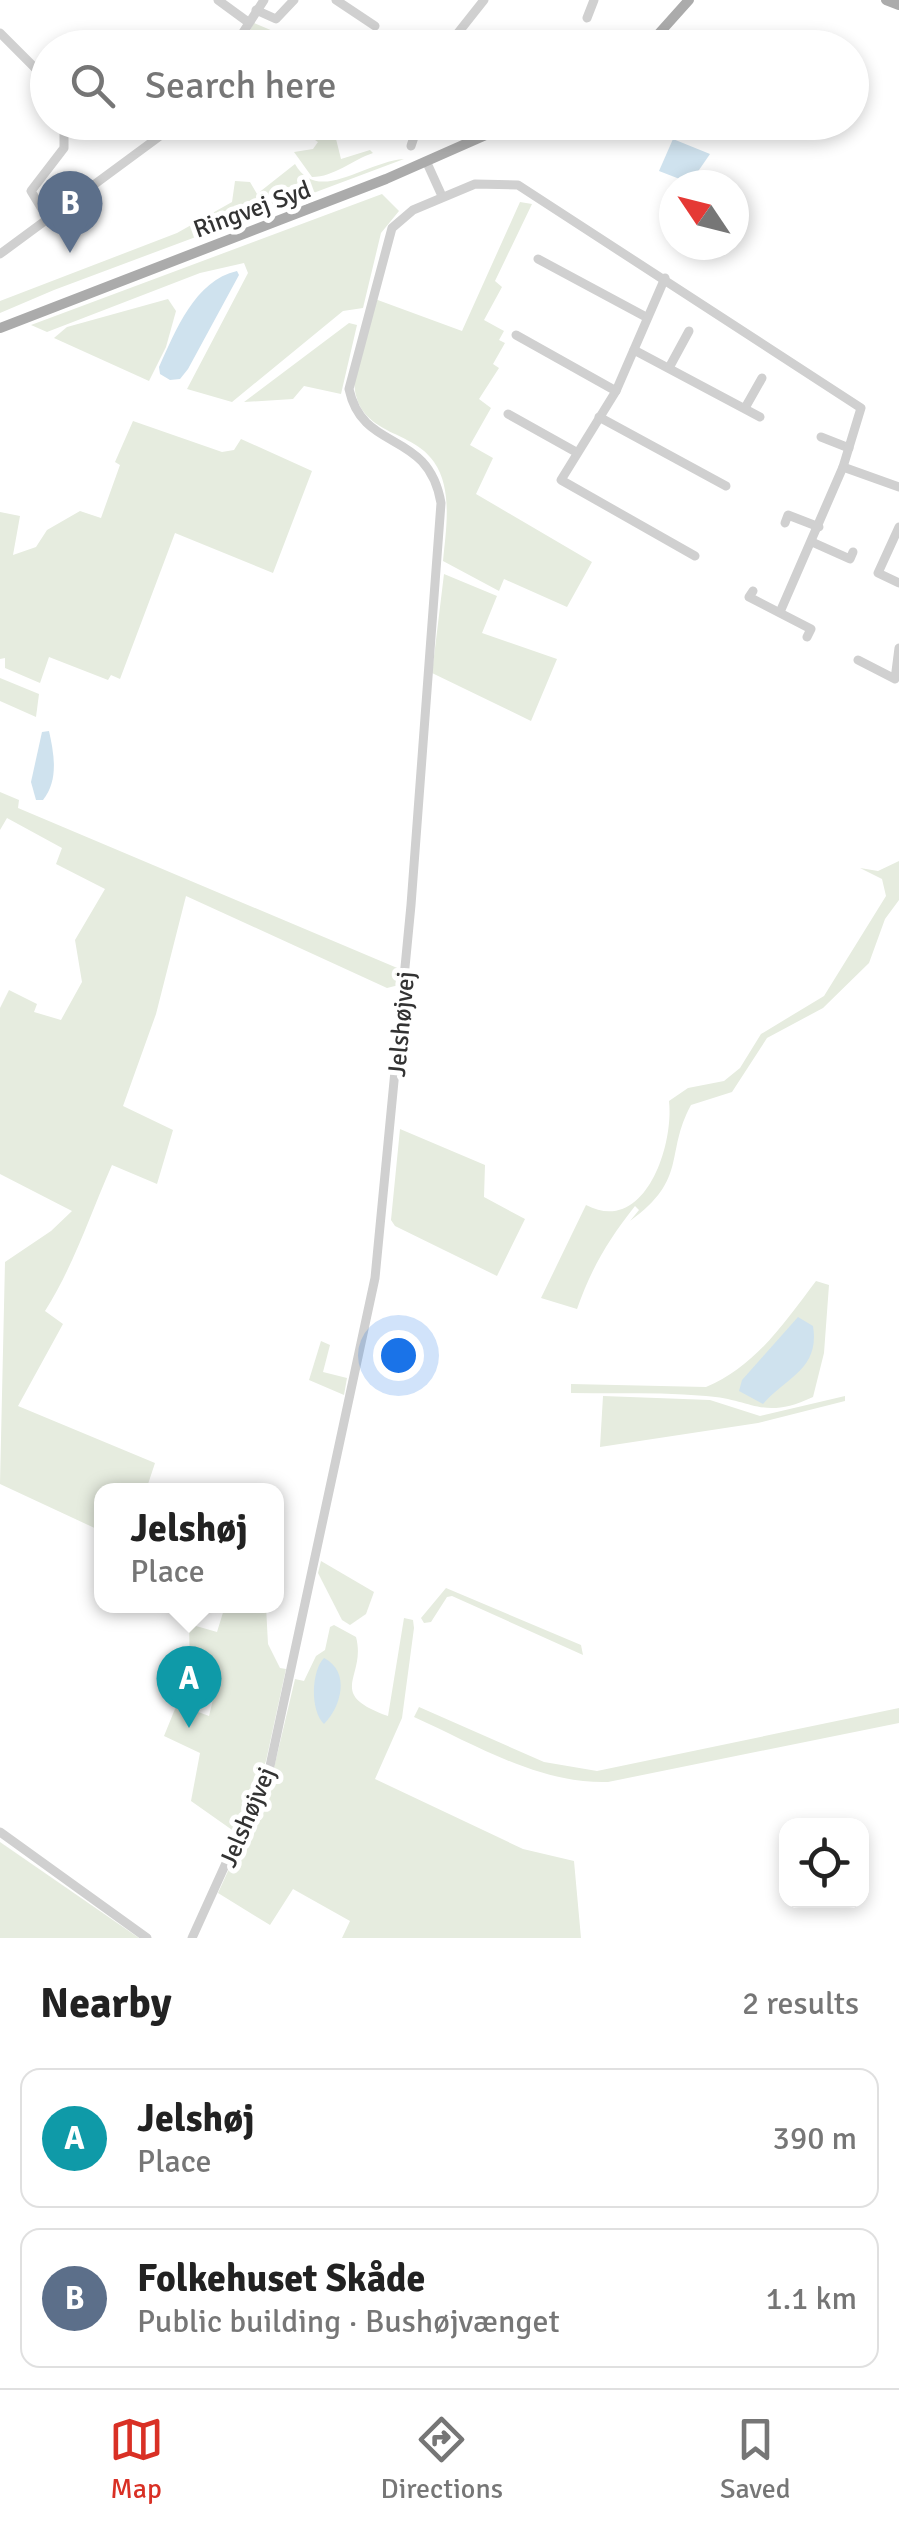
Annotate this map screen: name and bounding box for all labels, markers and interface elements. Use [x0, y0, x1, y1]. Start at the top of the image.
search box [30, 30, 869, 140]
icon: search [65, 58, 120, 113]
text: Search here [145, 62, 337, 109]
pin: B [38, 170, 102, 253]
north arrow [659, 170, 749, 260]
street label: Ringvej Syd [189, 173, 315, 245]
street label: Jelshøjvej [381, 970, 421, 1078]
your location [373, 1330, 424, 1381]
popup [94, 1483, 284, 1613]
text: Jelshøj [130, 1505, 248, 1552]
text: Place [130, 1552, 205, 1591]
pin: A [156, 1646, 222, 1728]
street label: Jelshøjvej [212, 1762, 282, 1872]
map controls [779, 1818, 869, 1908]
button: locate [779, 1818, 869, 1908]
text: Nearby [40, 1978, 172, 2029]
text: 2 results [742, 1984, 859, 2023]
text: Jelshøj [137, 2095, 255, 2142]
text: A [64, 2119, 85, 2158]
text: 390 m [773, 2119, 857, 2158]
text: Place [137, 2142, 212, 2181]
text: Folkehuset Skåde [137, 2255, 425, 2302]
text: B [65, 2279, 84, 2318]
text: 1.1 km [765, 2279, 857, 2318]
text: Public building · Bushøjvænget [137, 2302, 560, 2341]
tab: Map [109, 2412, 164, 2506]
tab: Directions [381, 2412, 503, 2506]
tab: Saved [720, 2412, 790, 2506]

